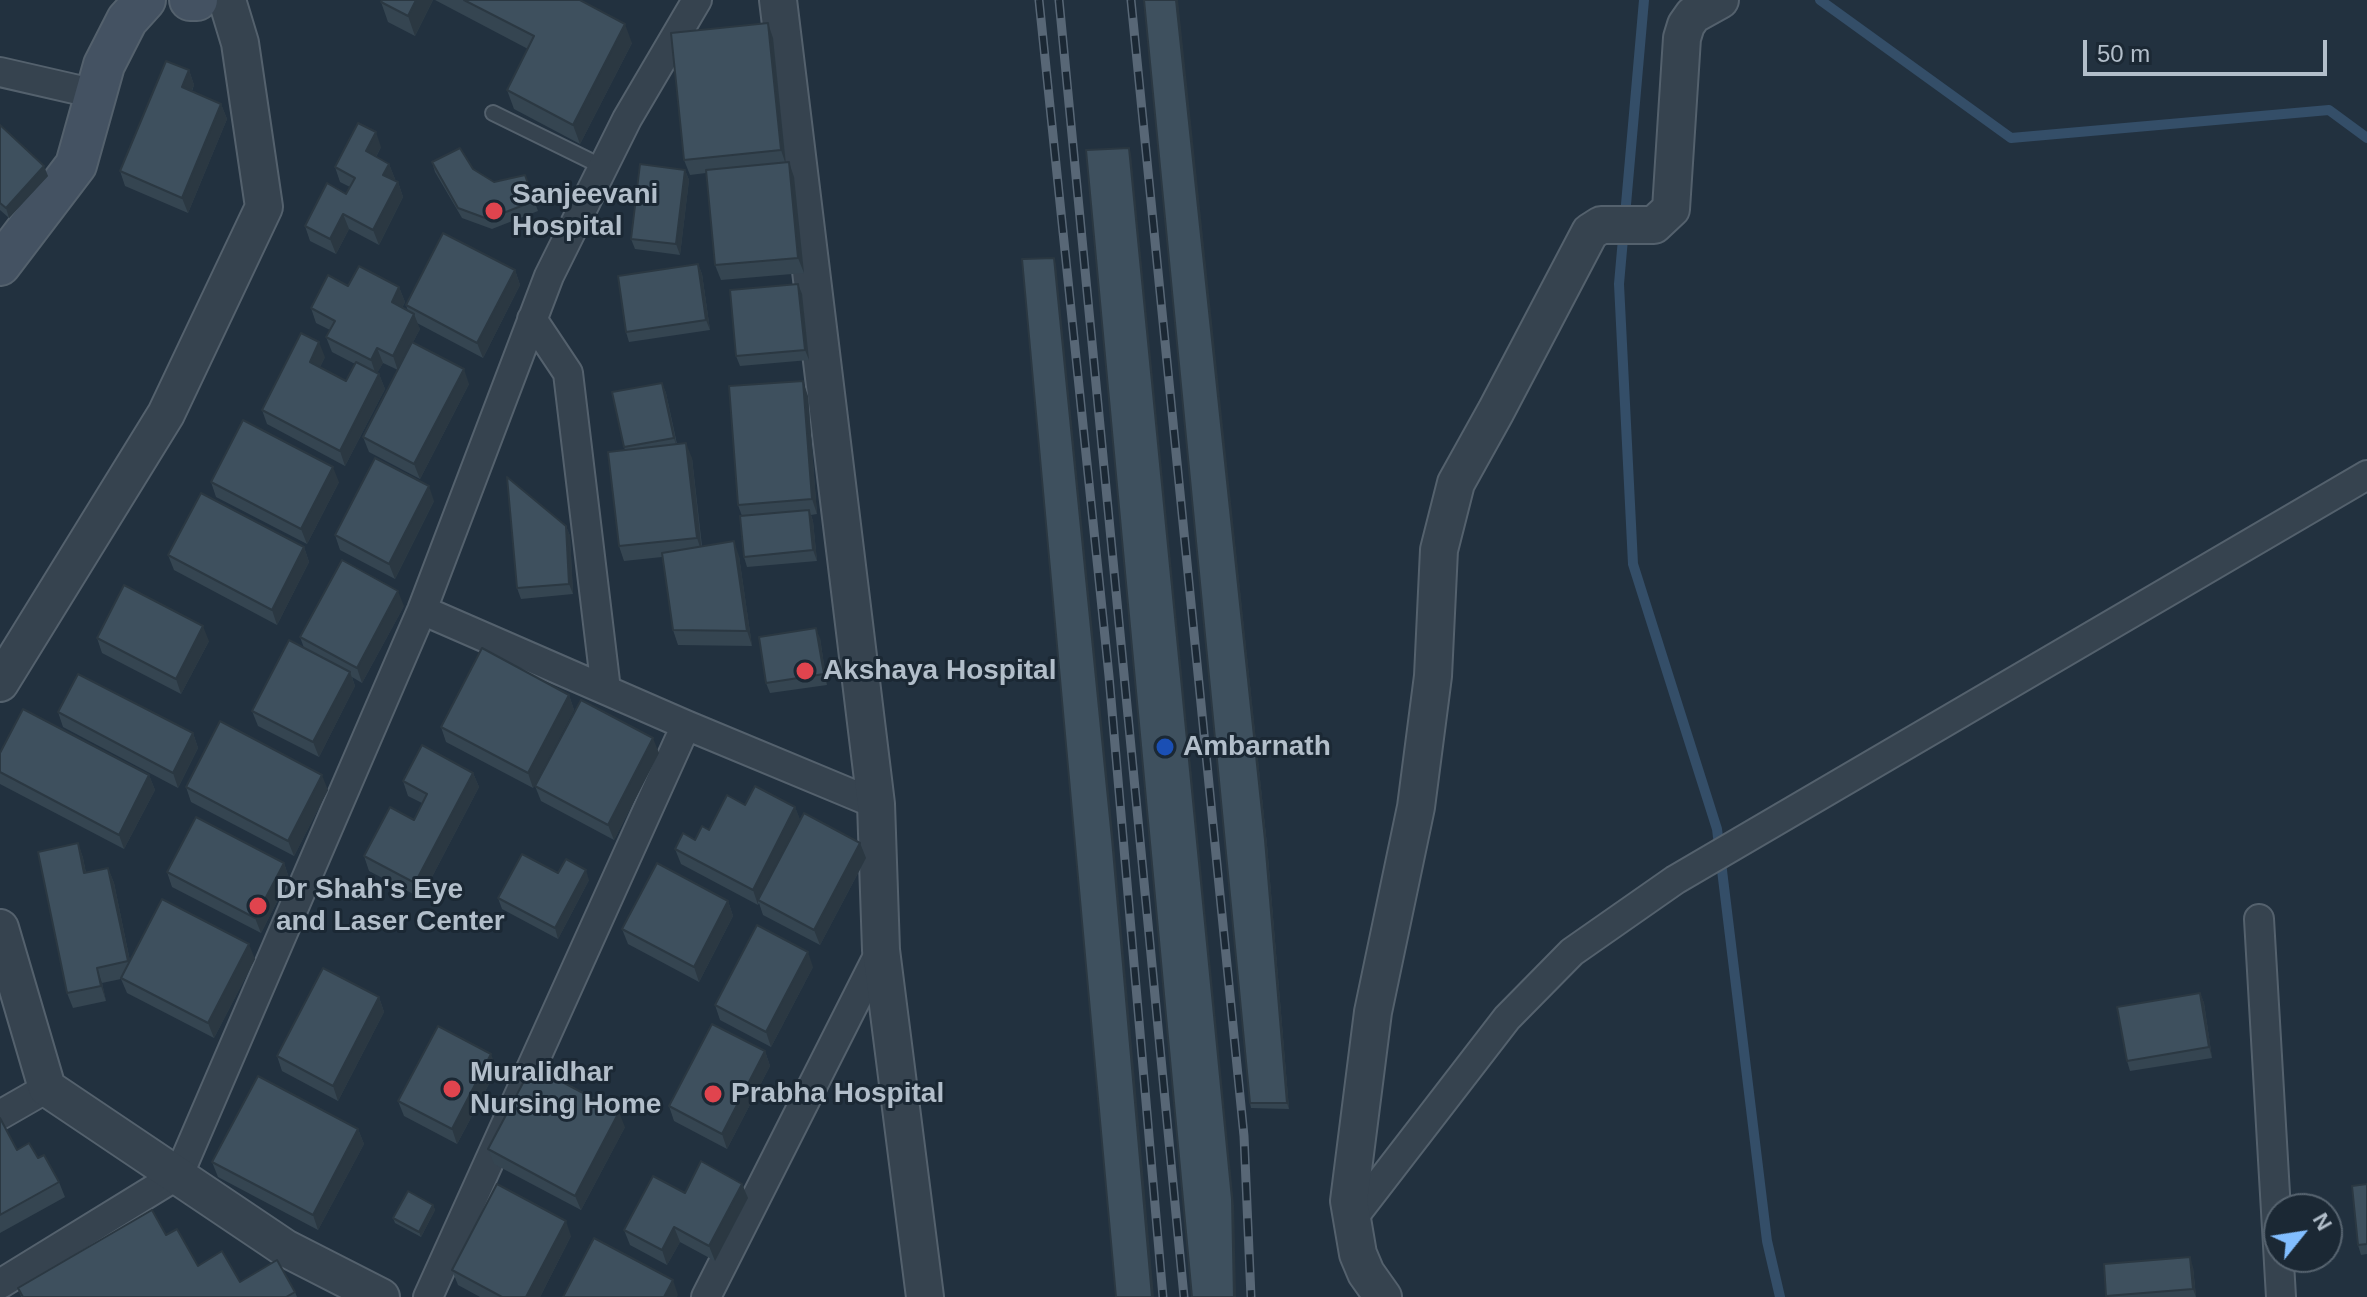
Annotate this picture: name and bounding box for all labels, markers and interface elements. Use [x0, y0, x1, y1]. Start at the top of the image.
scale bar [2087, 24, 2331, 74]
text: 50 m [2097, 40, 2150, 67]
place label: Sanjeevani Hospital [512, 178, 658, 244]
marker: Sanjeevani Hospital [483, 200, 505, 222]
place label: Akshaya Hospital [823, 654, 1056, 688]
marker: Akshaya Hospital [794, 660, 816, 682]
place label: Ambarnath [1183, 730, 1331, 764]
marker: Ambarnath [1154, 736, 1176, 758]
place label: Dr Shah's Eye and Laser Center [276, 873, 505, 939]
marker: Dr Shah's Eye and Laser Center [247, 895, 269, 917]
place label: Muralidhar Nursing Home [470, 1056, 661, 1122]
place label: Prabha Hospital [731, 1077, 944, 1111]
marker: Muralidhar Nursing Home [441, 1078, 463, 1100]
marker: Prabha Hospital [702, 1083, 724, 1105]
north arrow [2263, 1193, 2343, 1273]
text: N [2308, 1209, 2337, 1235]

